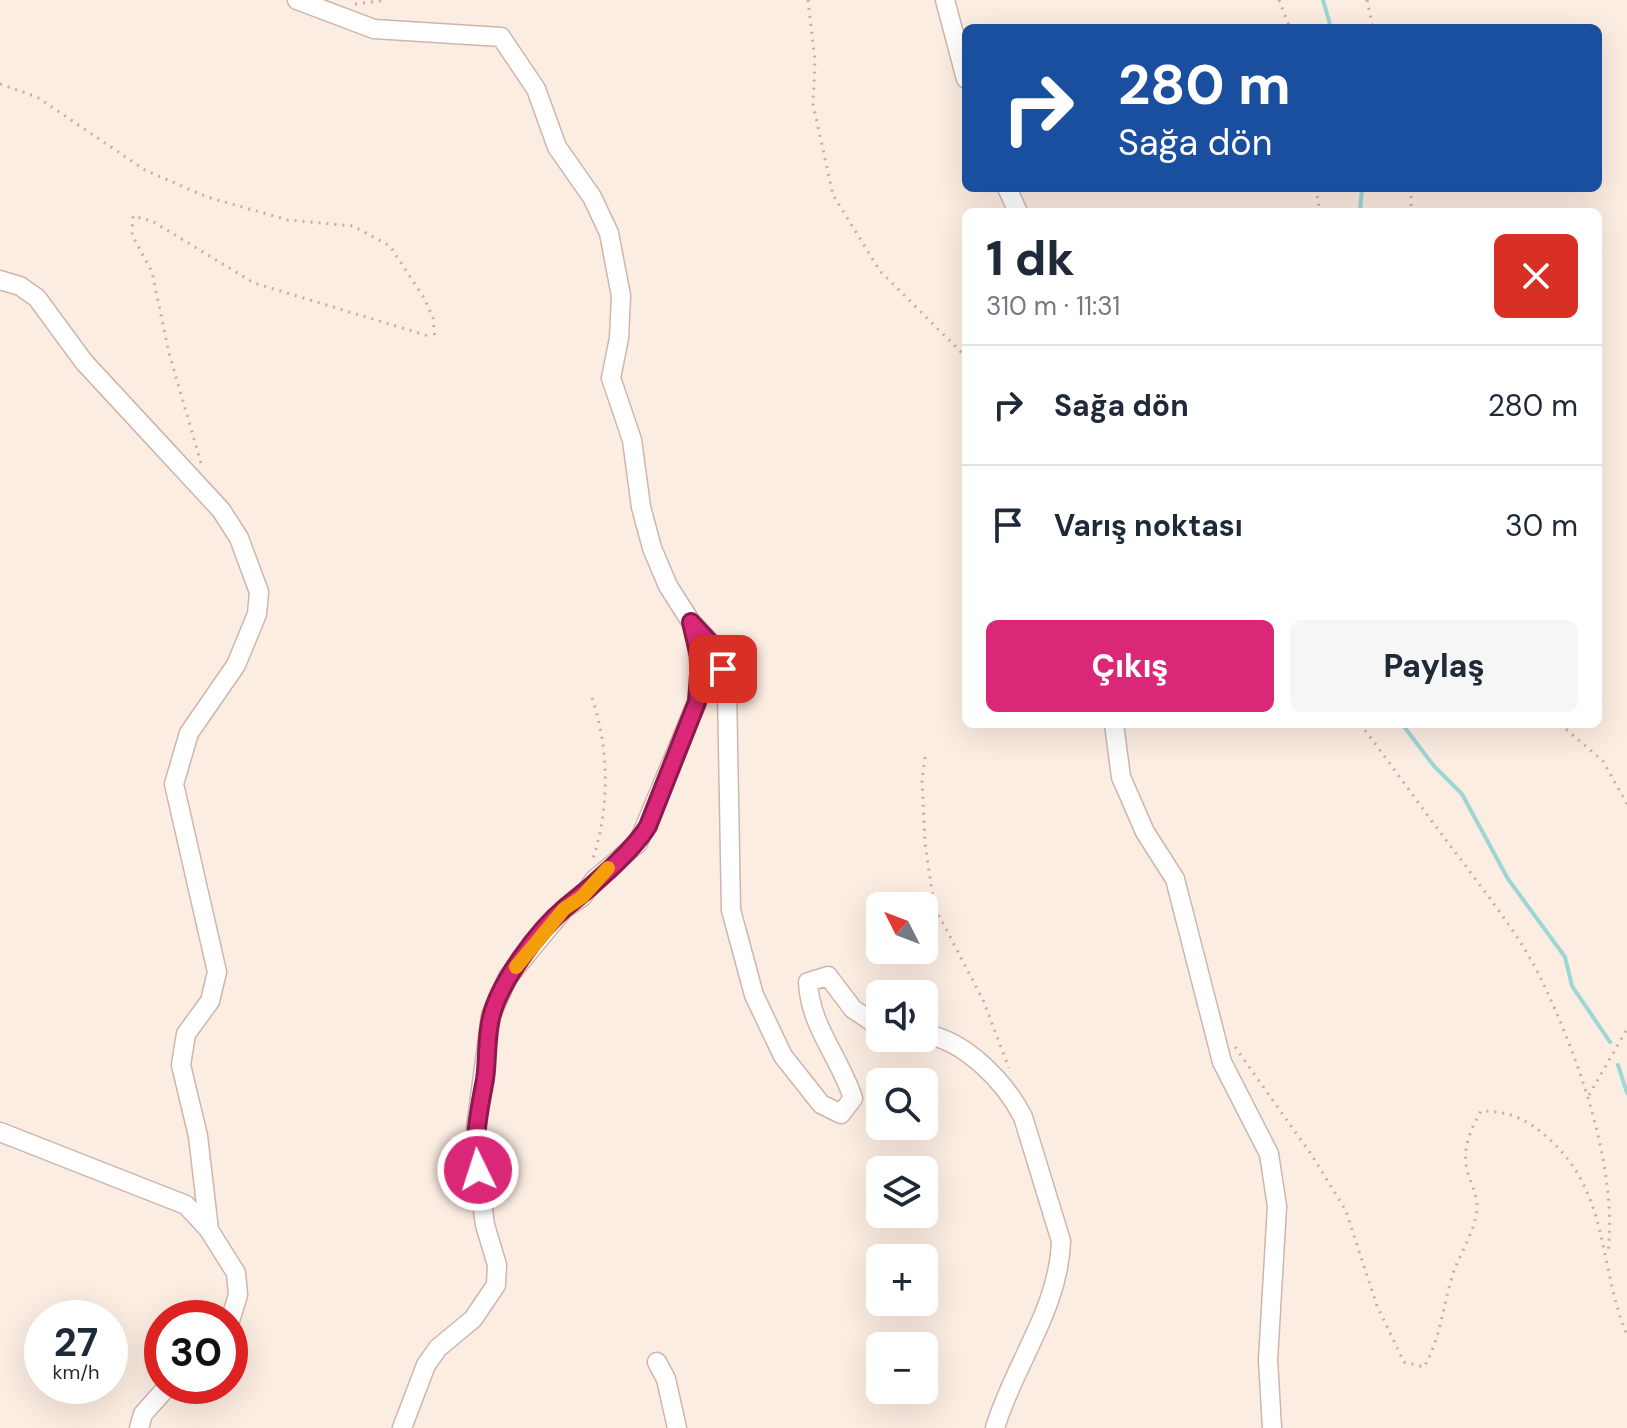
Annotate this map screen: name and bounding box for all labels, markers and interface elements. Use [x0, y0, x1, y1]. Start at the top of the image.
text: 280 m [1118, 48, 1291, 121]
icon: right [986, 56, 1090, 160]
text: Sağa dön [1118, 119, 1272, 166]
text: 1 dk [986, 227, 1075, 290]
button: close [1494, 234, 1578, 318]
text: 310 m · 11:31 [986, 289, 1120, 323]
icon: right [986, 383, 1030, 427]
text: Sağa dön [1054, 386, 1189, 425]
text: 280 m [1488, 386, 1578, 425]
icon: arrive [986, 503, 1030, 547]
text: Varış noktası [1054, 506, 1243, 545]
text: 30 m [1505, 506, 1578, 545]
button: Çıkış [986, 620, 1274, 712]
button: Paylaş [1290, 620, 1578, 712]
pin [689, 635, 757, 703]
icon: arrive [701, 647, 745, 691]
north arrow [866, 892, 938, 964]
map controls [866, 892, 938, 1404]
button: sound [866, 980, 938, 1052]
button: search [866, 1068, 938, 1140]
position arrow [436, 1128, 520, 1212]
button: layers [866, 1156, 938, 1228]
button: + [866, 1244, 938, 1316]
speed limit sign: 30 [144, 1300, 248, 1404]
text: 27 [54, 1316, 98, 1368]
button: − [866, 1332, 938, 1404]
text: km/h [52, 1359, 100, 1385]

